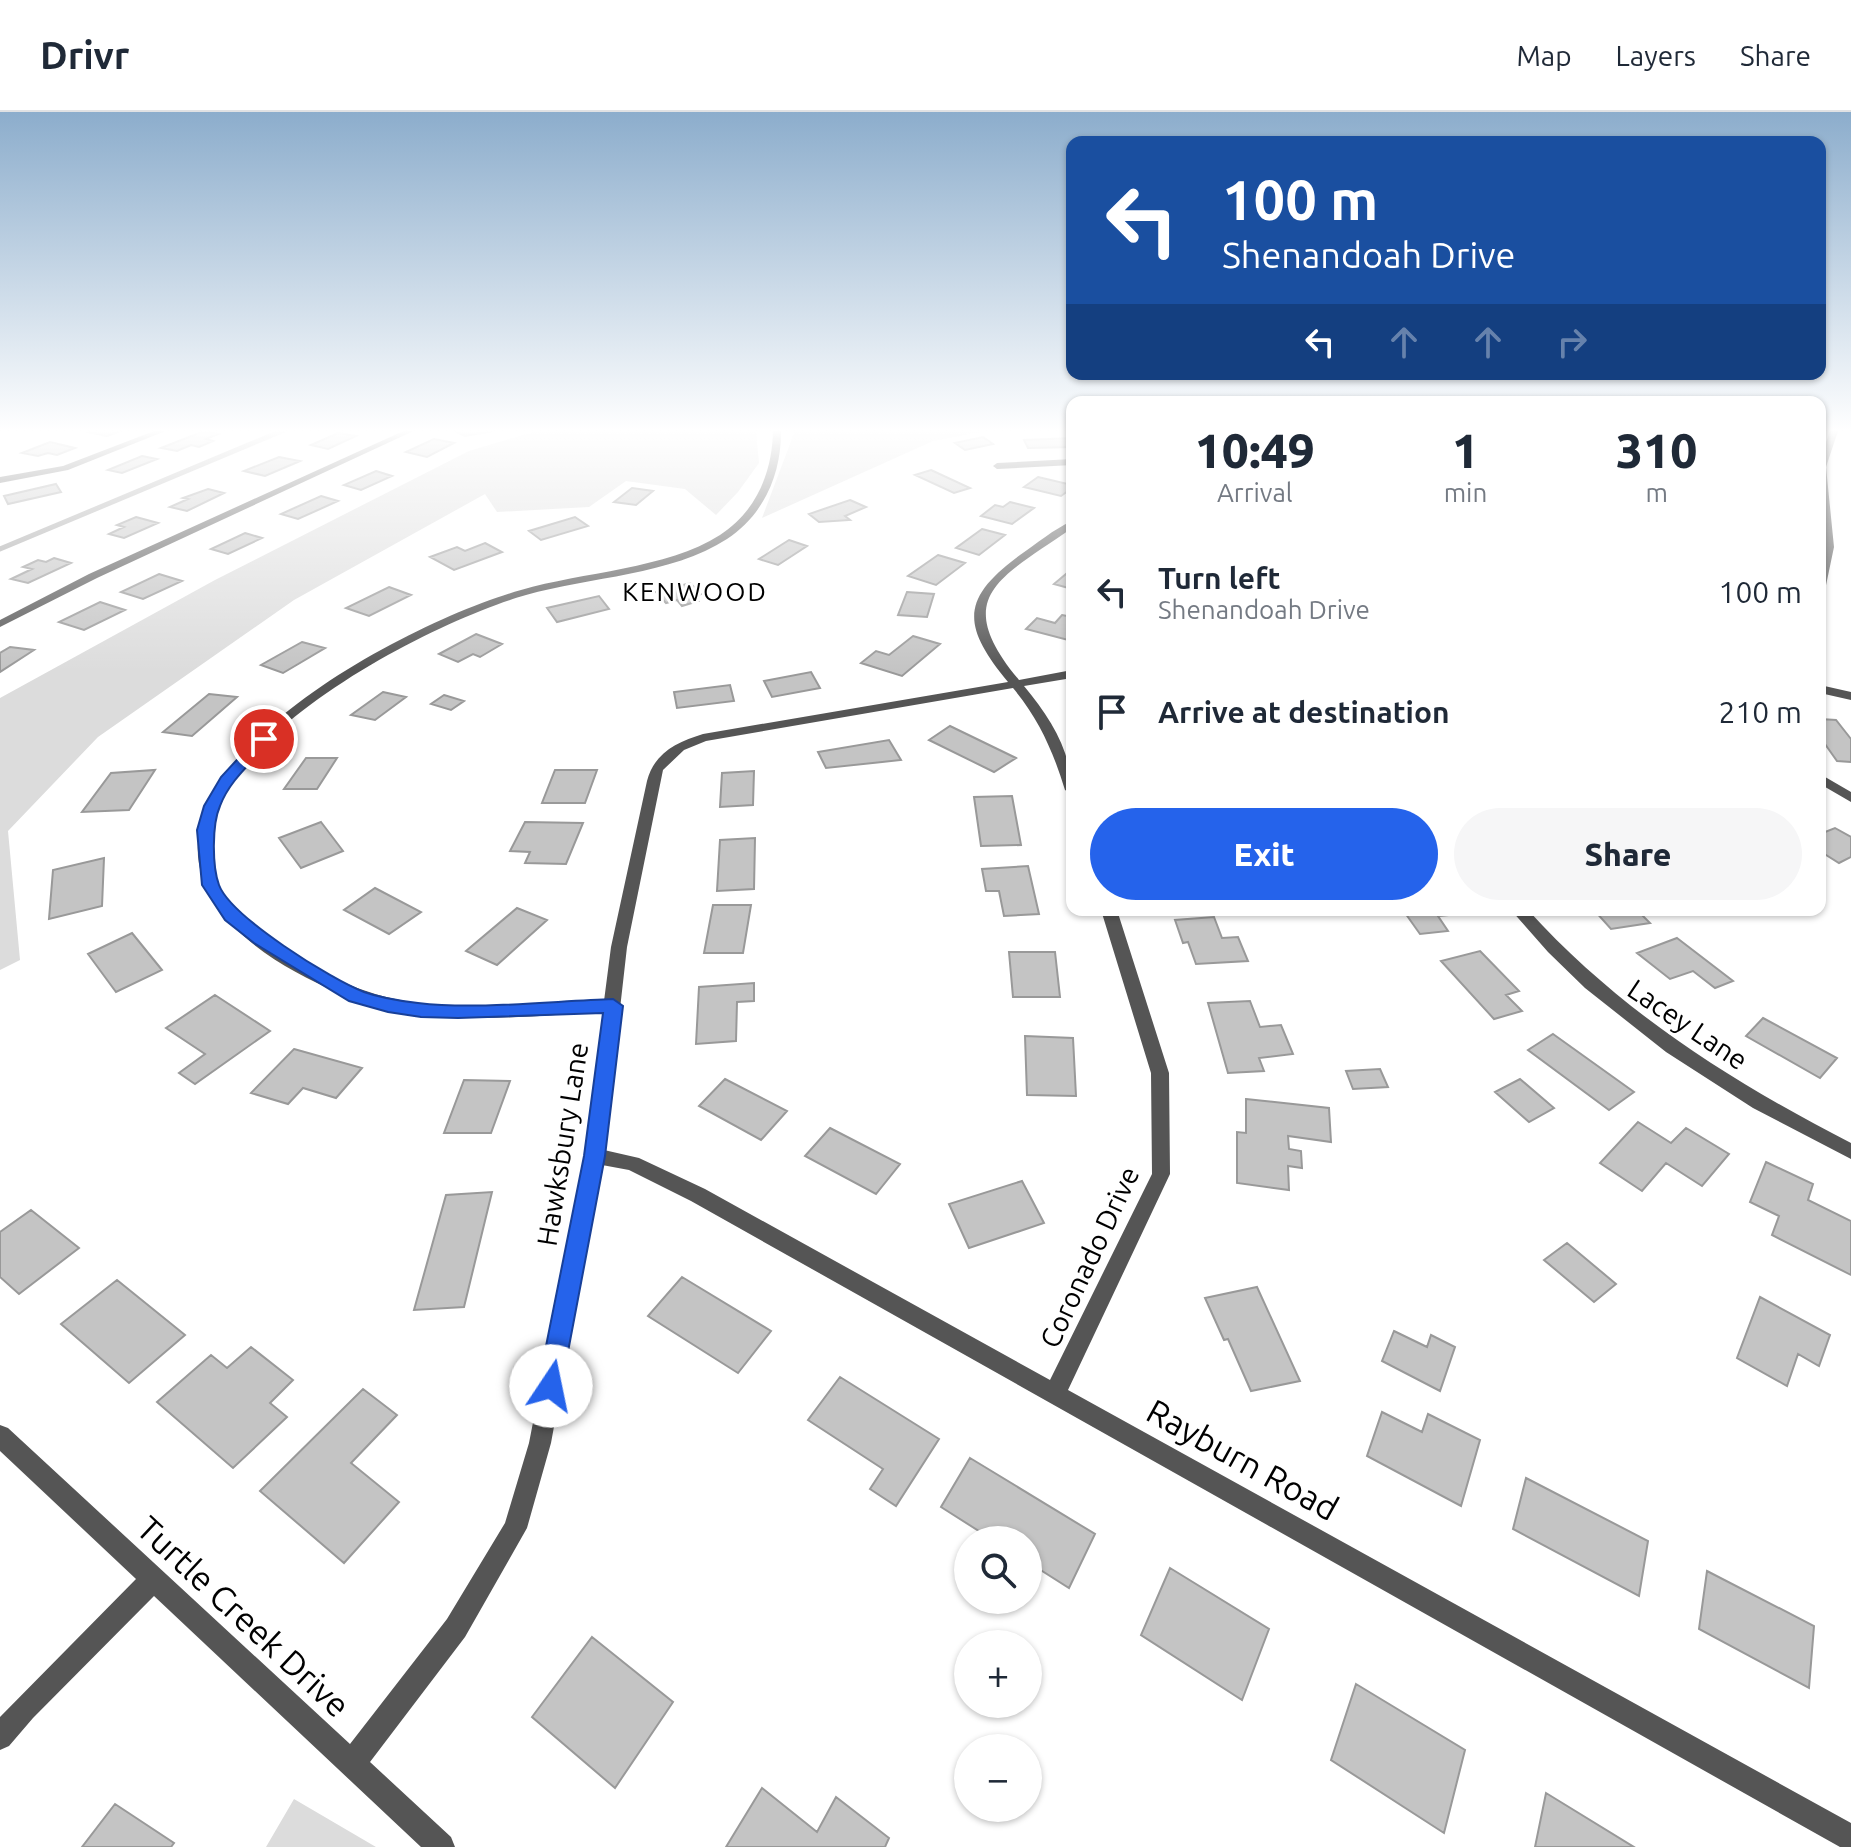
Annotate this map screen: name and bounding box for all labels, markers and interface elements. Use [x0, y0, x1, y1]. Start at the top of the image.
text: Drivr [40, 34, 129, 76]
text: Map [1516, 40, 1572, 71]
text: Layers [1616, 40, 1696, 71]
text: Share [1740, 40, 1811, 71]
icon: left [1090, 168, 1194, 272]
text: 100 m [1222, 168, 1378, 231]
text: Shenandoah Drive [1222, 234, 1515, 275]
icon: left [1298, 320, 1342, 364]
icon: ahead [1382, 320, 1426, 364]
icon: ahead [1466, 320, 1510, 364]
icon: right [1550, 320, 1594, 364]
text: 10:49 [1195, 423, 1315, 477]
text: 1 [1452, 423, 1479, 477]
text: 310 [1616, 423, 1697, 477]
text: Arrival [1217, 478, 1293, 507]
text: min [1444, 478, 1487, 507]
text: m [1645, 478, 1668, 507]
text: Turn left [1158, 561, 1280, 595]
icon: left [1090, 570, 1134, 614]
text: 100 m [1718, 575, 1802, 609]
district label: KENWOOD [622, 577, 768, 606]
text: Shenandoah Drive [1158, 595, 1370, 624]
icon: arrive [1090, 690, 1134, 734]
text: Arrive at destination [1158, 695, 1450, 729]
text: 210 m [1718, 695, 1802, 729]
pin [230, 705, 298, 773]
icon: arrive [242, 717, 286, 761]
button: Exit [1090, 808, 1438, 900]
button: Share [1454, 808, 1802, 900]
street label: Lacey Lane [1623, 973, 1753, 1075]
street label: Hawksbury Lane [531, 1040, 593, 1248]
street label: Coronado Drive [1033, 1162, 1145, 1352]
position arrow [509, 1344, 593, 1428]
street label: Rayburn Road [1141, 1391, 1345, 1527]
street label: Turtle Creek Drive [130, 1508, 358, 1724]
map controls [954, 1526, 1042, 1822]
button: search [954, 1526, 1042, 1614]
button: + [954, 1630, 1042, 1718]
button: − [954, 1734, 1042, 1822]

